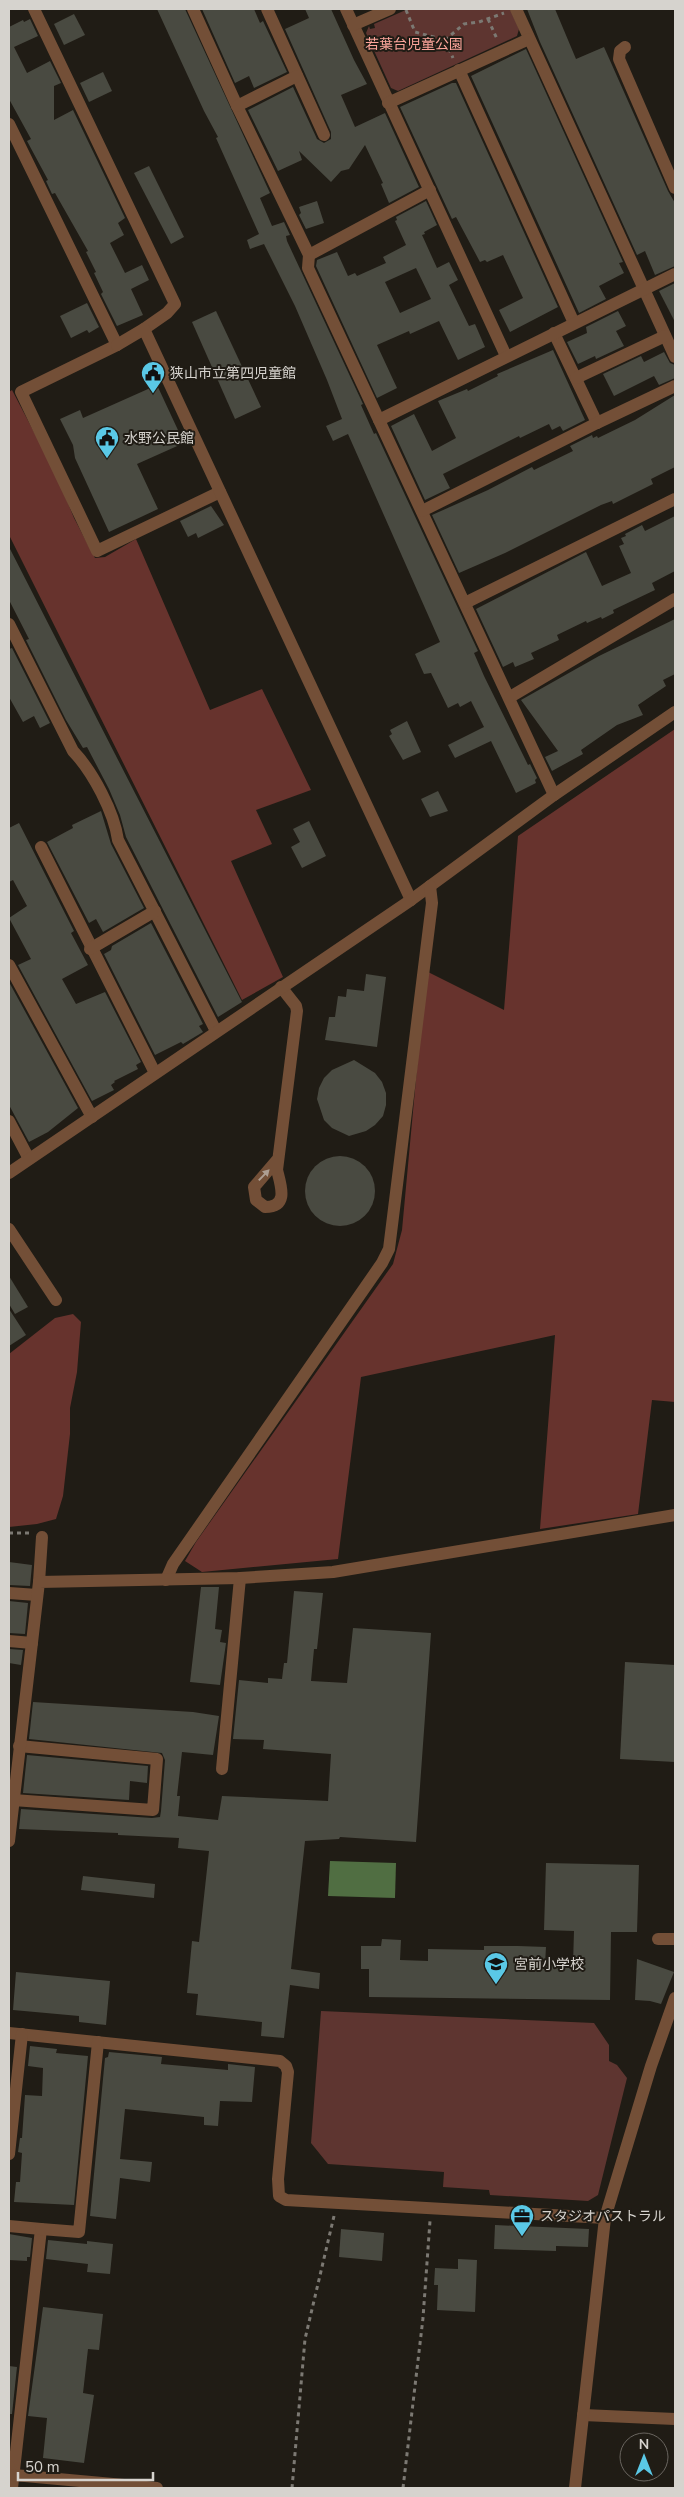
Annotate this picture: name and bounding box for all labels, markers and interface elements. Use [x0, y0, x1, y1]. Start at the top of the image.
park label: 若葉台児童公園 [365, 35, 463, 54]
public building icon: 狭山市立第四児童館 [140, 360, 166, 394]
place label: 狭山市立第四児童館 [170, 364, 296, 383]
public building icon: 水野公民館 [94, 425, 120, 459]
place label: 水野公民館 [124, 429, 194, 448]
one-way arrow [258, 1169, 270, 1181]
school or university icon: 宮前小学校 [483, 1951, 509, 1985]
place label: 宮前小学校 [514, 1955, 584, 1974]
office icon: スタジオパストラル [509, 2203, 535, 2237]
place label: スタジオパストラル [540, 2207, 666, 2226]
north arrow [619, 2432, 669, 2482]
text: N [639, 2435, 649, 2454]
scale bar [18, 2450, 152, 2482]
text: 50 m [25, 2457, 60, 2477]

